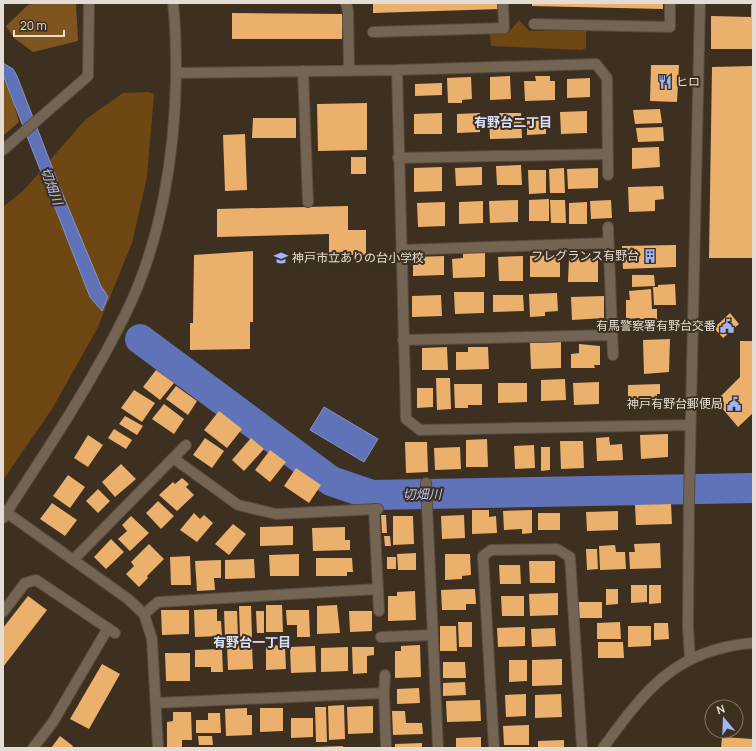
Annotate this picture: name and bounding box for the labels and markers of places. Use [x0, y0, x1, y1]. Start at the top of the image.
place label: ヒロ [676, 73, 700, 90]
restaurant icon: ヒロ [657, 74, 673, 90]
place label: フレグランス有野台 [531, 247, 639, 264]
building icon: フレグランス有野台 [642, 248, 658, 264]
place label: 神戸市立ありの台小学校 [292, 249, 424, 266]
school or university icon: 神戸市立ありの台小学校 [273, 250, 289, 266]
place label: 有馬警察署有野台交番 [596, 317, 716, 334]
public building icon: 有馬警察署有野台交番 [719, 318, 735, 334]
place label: 神戸有野台郵便局 [627, 395, 723, 412]
public building icon: 神戸有野台郵便局 [726, 396, 742, 412]

